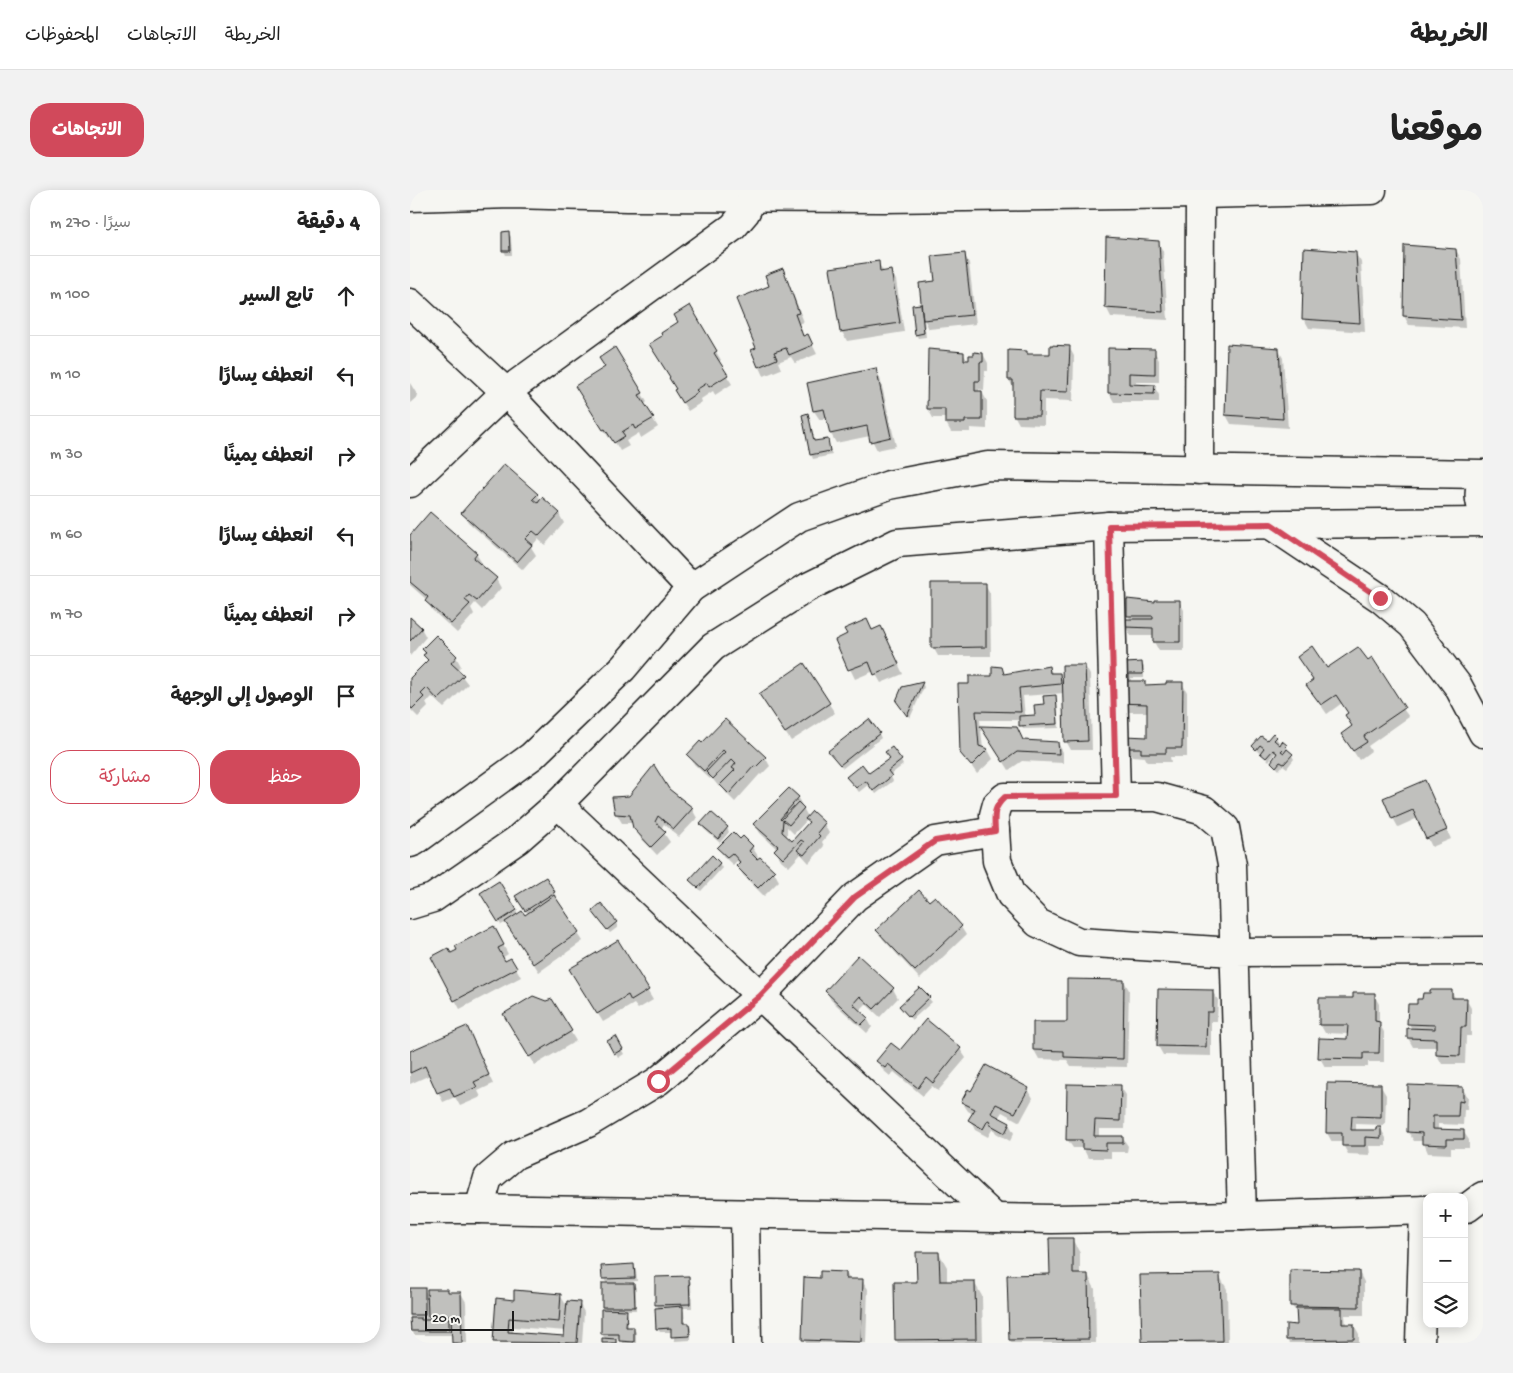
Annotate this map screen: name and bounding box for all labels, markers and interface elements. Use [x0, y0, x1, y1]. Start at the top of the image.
text: الخريطة [1410, 22, 1488, 51]
text: المحفوظات [25, 26, 99, 47]
text: الاتجاهات [127, 26, 197, 47]
text: الخريطة [225, 26, 281, 47]
button: الاتجاهات [30, 103, 144, 157]
text: موقعنا [1390, 113, 1483, 154]
text: 4 دقيقة [297, 212, 360, 237]
text: سيرًا · 270 m [50, 215, 131, 234]
icon: ahead [332, 282, 360, 310]
text: 100 m [50, 286, 90, 305]
text: تابع السير [241, 286, 313, 309]
icon: left [332, 362, 360, 390]
text: 10 m [50, 366, 81, 385]
text: انعطف يسارًا [219, 366, 313, 389]
icon: right [332, 442, 360, 470]
text: 30 m [50, 446, 83, 465]
text: انعطف يمينًا [224, 446, 313, 469]
icon: left [332, 522, 360, 550]
text: 60 m [50, 526, 82, 545]
text: انعطف يسارًا [219, 526, 313, 549]
route end [1369, 587, 1392, 610]
icon: right [332, 602, 360, 630]
text: 70 m [50, 606, 83, 625]
text: انعطف يمينًا [224, 606, 313, 629]
icon: arrive [332, 682, 360, 710]
text: الوصول إلى الوجهة [170, 686, 313, 709]
button: مشاركة [50, 750, 200, 804]
button: حفظ [210, 750, 360, 804]
route start [647, 1070, 670, 1093]
map controls [1423, 1193, 1468, 1328]
button: + [1423, 1193, 1468, 1238]
button: − [1423, 1238, 1468, 1283]
button: layers [1423, 1283, 1468, 1328]
scale bar [425, 1308, 514, 1331]
text: 20 m [432, 1311, 460, 1328]

